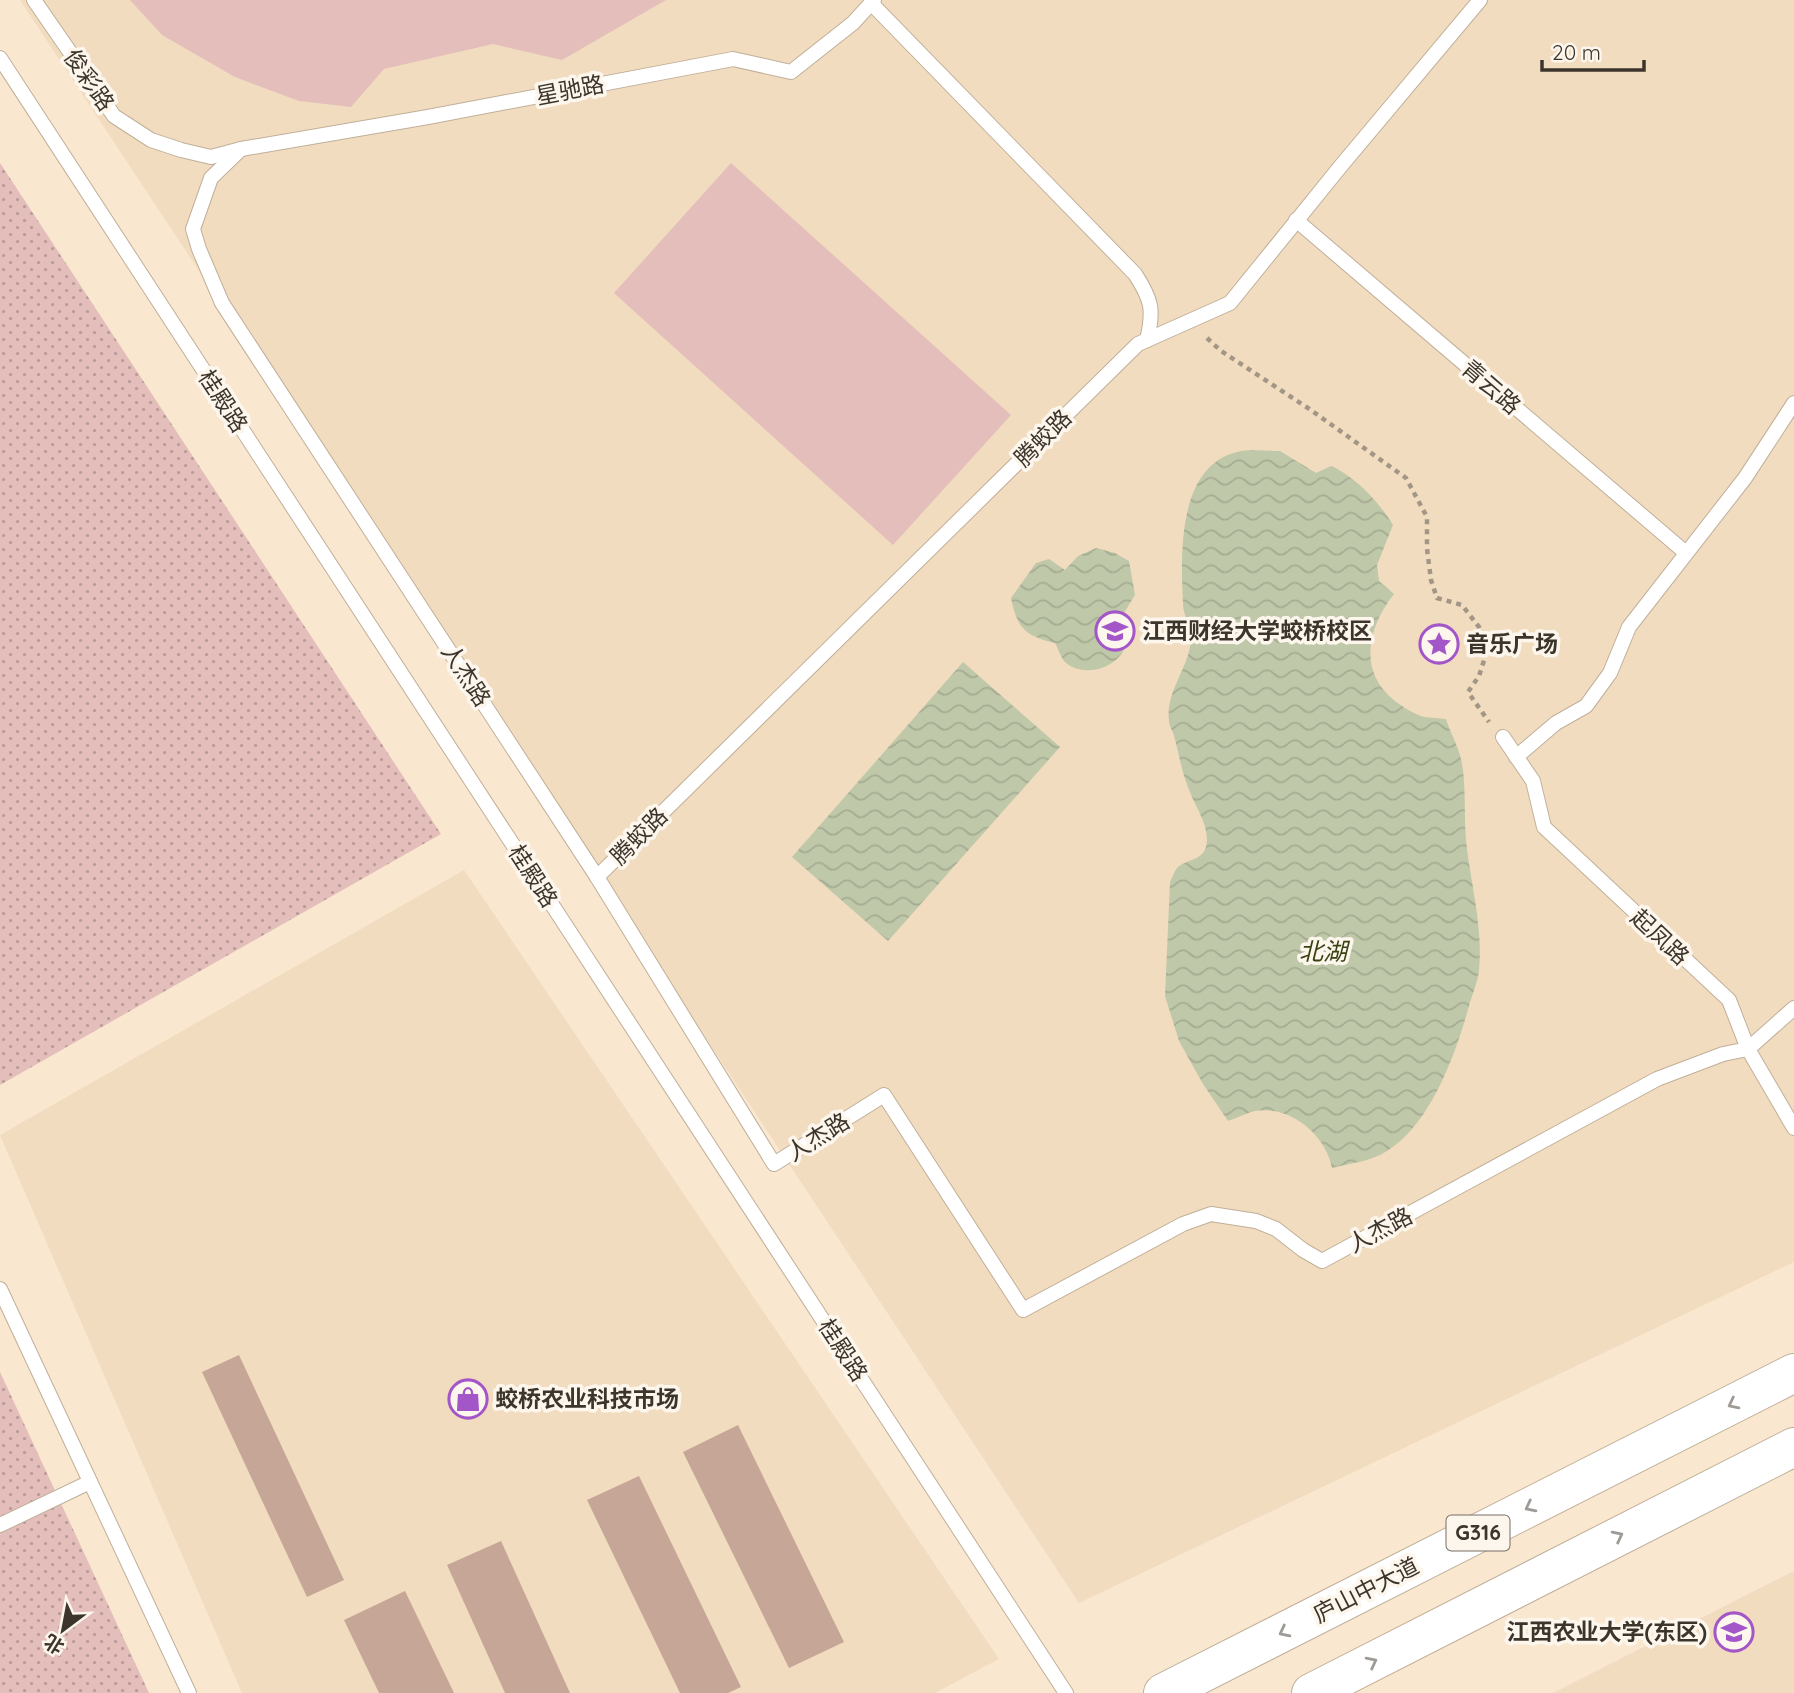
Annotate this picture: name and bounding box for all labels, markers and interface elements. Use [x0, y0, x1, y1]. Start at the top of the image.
scale bar [1542, 28, 1644, 72]
text: 20 m [1552, 39, 1601, 65]
street label: 俊彩路 [58, 43, 121, 116]
street label: 星驰路 [533, 69, 607, 110]
street label: 青云路 [1456, 353, 1527, 420]
street label: 桂殿路 [192, 364, 254, 438]
street label: 腾蛟路 [1008, 403, 1077, 472]
school or university icon: 江西财经大学蛟桥校区 [1094, 610, 1136, 652]
place label: 江西财经大学蛟桥校区 [1142, 616, 1372, 645]
place icon: 音乐广场 [1418, 623, 1460, 665]
place label: 音乐广场 [1466, 629, 1558, 658]
street label: 人杰路 [435, 638, 497, 712]
street label: 腾蛟路 [604, 801, 673, 870]
street label: 桂殿路 [502, 839, 564, 913]
street label: 起凤路 [1625, 903, 1695, 971]
water label: 北湖 [1299, 936, 1351, 966]
street label: 人杰路 [781, 1106, 855, 1167]
street label: 人杰路 [1342, 1201, 1417, 1259]
street label: 桂殿路 [812, 1313, 874, 1387]
shop icon: 蛟桥农业科技市场 [447, 1378, 489, 1420]
place label: 蛟桥农业科技市场 [495, 1384, 679, 1413]
one-way arrow [1728, 1396, 1740, 1410]
one-way arrow [1525, 1499, 1537, 1512]
road number: G316 [1446, 1516, 1510, 1550]
one-way arrow [1611, 1531, 1624, 1545]
street label: 庐山中大道 [1308, 1551, 1424, 1629]
north arrow [28, 1595, 98, 1665]
school or university icon: 江西农业大学(东区) [1713, 1611, 1755, 1653]
place label: 江西农业大学(东区) [1507, 1617, 1707, 1646]
one-way arrow [1278, 1623, 1291, 1637]
text: 北 [40, 1629, 68, 1660]
one-way arrow [1365, 1657, 1377, 1670]

